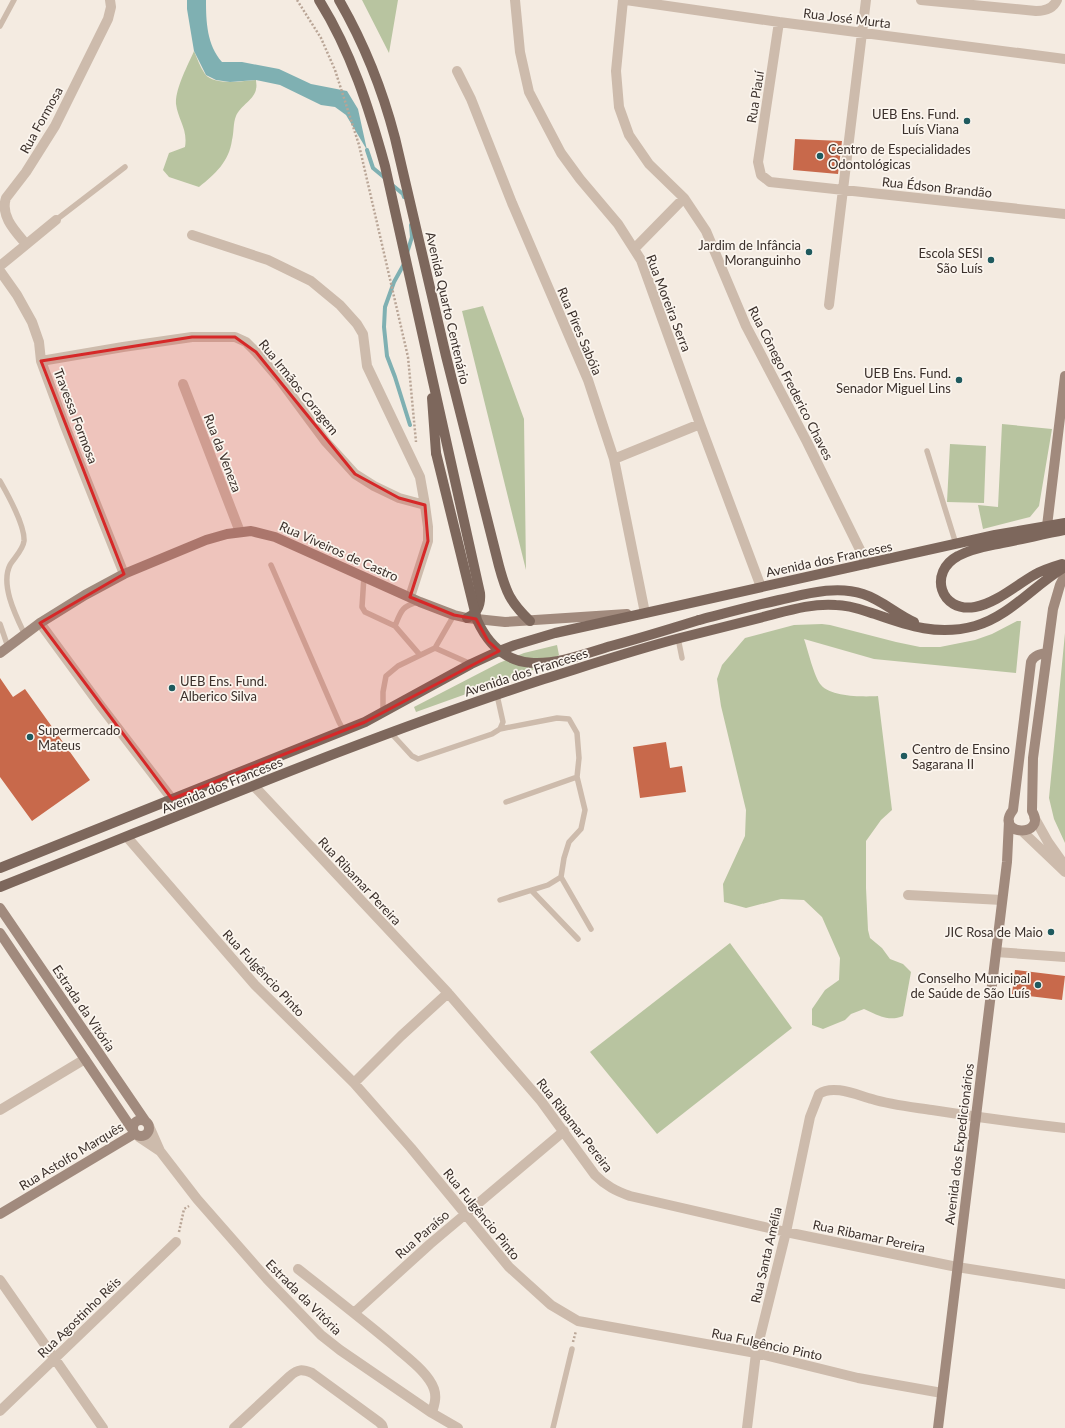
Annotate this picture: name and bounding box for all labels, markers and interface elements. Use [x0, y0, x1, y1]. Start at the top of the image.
street label: Rua José Murta [802, 5, 892, 31]
street label: Rua Piauí [743, 69, 767, 124]
street label: Rua Formosa [16, 84, 66, 156]
place label: UEB Ens. Fund. Luís Viana [872, 106, 959, 137]
marker: UEB Ens. Fund. Luís Viana [962, 116, 972, 126]
place label: Centro de Especialidades Odontológicas [828, 141, 971, 172]
marker: Centro de Especialidades Odontológicas [815, 151, 825, 161]
street label: Rua Édson Brandão [881, 173, 993, 201]
street label: Avenida Quarto Centenário [423, 230, 473, 386]
place label: Jardim de Infância Moranguinho [698, 237, 801, 268]
place label: Escola SESI São Luís [918, 245, 983, 276]
marker: Jardim de Infância Moranguinho [804, 247, 814, 257]
street label: Rua Moreira Serra [643, 252, 695, 354]
marker: Escola SESI São Luís [986, 255, 996, 265]
street label: Rua Píres Sabóia [554, 285, 606, 377]
street label: Rua Cônego Frederico Chaves [745, 303, 837, 463]
street label: Rua Irmãos Coragem [256, 336, 342, 438]
place label: UEB Ens. Fund. Senador Miguel Lins [836, 365, 951, 396]
street label: Travessa Formosa [50, 366, 102, 466]
marker: UEB Ens. Fund. Senador Miguel Lins [954, 375, 964, 385]
street label: Rua da Veneza [201, 412, 245, 494]
street label: Rua Viveiros de Castro [277, 518, 401, 584]
street label: Avenida dos Franceses [764, 538, 894, 580]
street label: Avenida dos Franceses [462, 644, 590, 700]
place label: UEB Ens. Fund. Alberico Silva [180, 673, 267, 704]
marker: UEB Ens. Fund. Alberico Silva [167, 683, 177, 693]
place label: Supermercado Mateus [38, 722, 120, 753]
marker: Supermercado Mateus [25, 732, 35, 742]
place label: Centro de Ensino Sagarana II [912, 741, 1010, 772]
marker: Centro de Ensino Sagarana II [899, 751, 909, 761]
street label: Avenida dos Franceses [159, 753, 285, 817]
street label: Rua Ribamar Pereira [315, 834, 405, 928]
place label: JIC Rosa de Maio [945, 924, 1043, 940]
street label: Rua Fulgêncio Pinto [220, 926, 308, 1020]
marker: JIC Rosa de Maio [1046, 927, 1056, 937]
street label: Estrada da Vitória [49, 962, 119, 1054]
place label: Conselho Municipal de Saúde de São Luís [910, 970, 1030, 1001]
marker: Conselho Municipal de Saúde de São Luís [1033, 980, 1043, 990]
street label: Avenida dos Expedicionários [941, 1062, 977, 1226]
street label: Rua Ribamar Pereira [533, 1075, 617, 1175]
street label: Rua Astolfo Marquês [16, 1118, 126, 1193]
street label: Rua Fulgêncio Pinto [440, 1165, 524, 1263]
street label: Rua Santa Amélia [747, 1205, 785, 1305]
street label: Rua Paraíso [392, 1206, 452, 1262]
street label: Rua Ribamar Pereira [811, 1216, 927, 1256]
street label: Estrada da Vitória [263, 1256, 345, 1338]
street label: Rua Agostinho Réis [34, 1273, 124, 1361]
street label: Rua Fulgêncio Pinto [710, 1324, 824, 1364]

